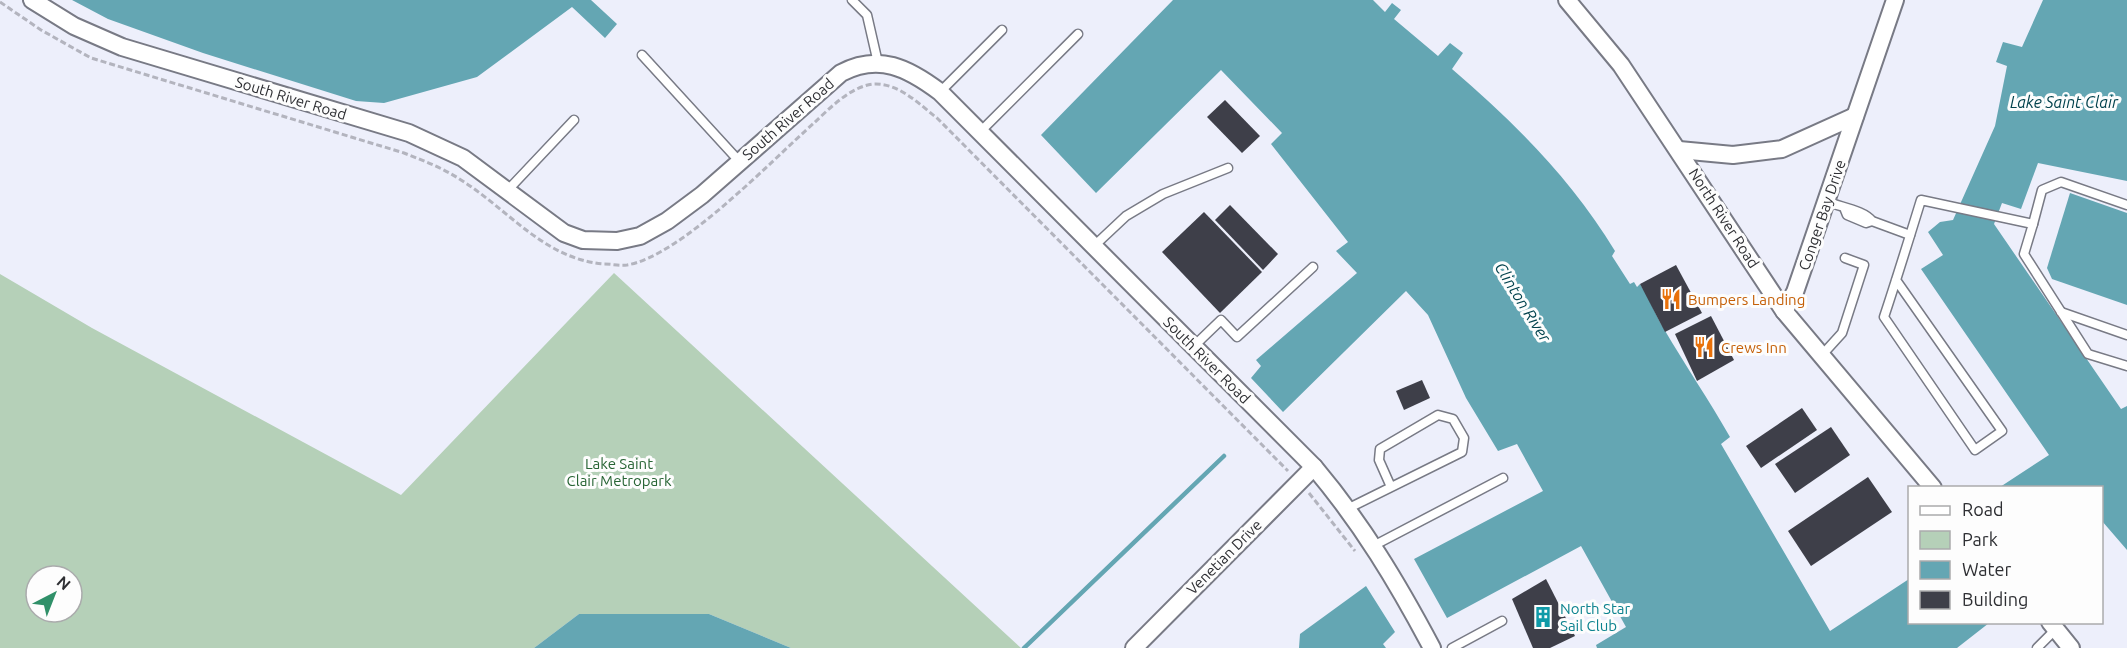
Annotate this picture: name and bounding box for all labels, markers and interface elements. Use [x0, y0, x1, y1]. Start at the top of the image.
street label: South River Road [233, 73, 349, 123]
street label: South River Road [739, 75, 837, 163]
water label: Lake Saint Clair [2010, 93, 2119, 111]
street label: Conger Bay Drive [1795, 157, 1849, 273]
street label: North River Road [1685, 165, 1763, 271]
water label: Clinton River [1491, 259, 1555, 346]
restaurant icon: Bumpers Landing [1659, 287, 1683, 311]
place label: Bumpers Landing [1688, 291, 1805, 308]
street label: South River Road [1160, 313, 1254, 407]
restaurant icon: Crews Inn [1692, 335, 1716, 359]
place label: Crews Inn [1721, 339, 1787, 356]
park label: Lake Saint Clair Metropark [566, 455, 672, 489]
legend [1908, 486, 2103, 624]
text: Road [1962, 499, 2004, 519]
street label: Venetian Drive [1183, 516, 1265, 598]
text: Park [1962, 529, 1998, 549]
text: Water [1962, 559, 2012, 579]
north arrow [24, 564, 84, 624]
text: N [54, 572, 74, 594]
text: Building [1962, 589, 2028, 609]
place label: North Star Sail Club [1560, 600, 1631, 634]
building icon: North Star Sail Club [1531, 605, 1555, 629]

